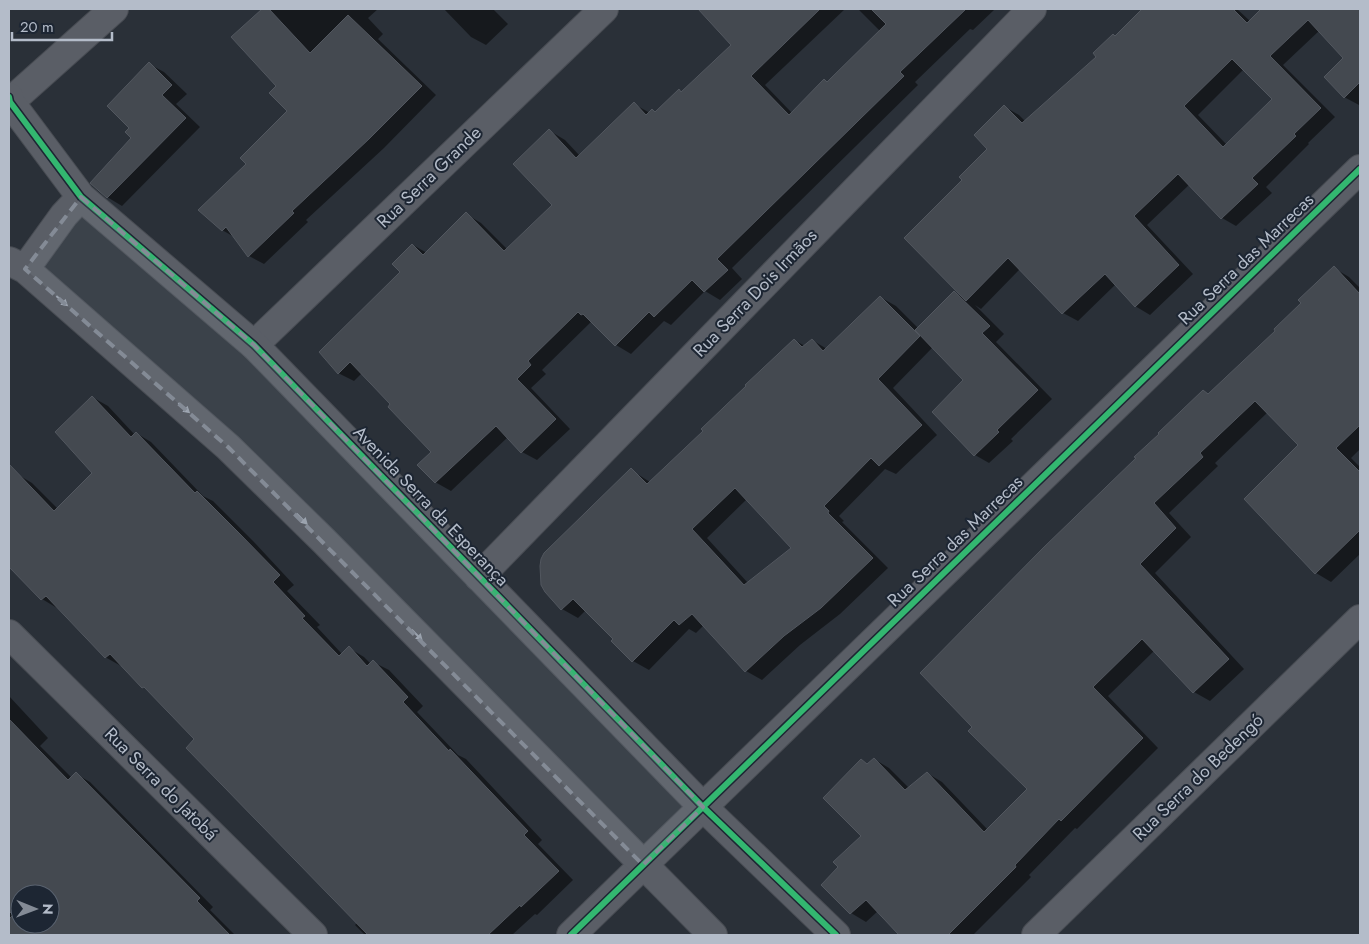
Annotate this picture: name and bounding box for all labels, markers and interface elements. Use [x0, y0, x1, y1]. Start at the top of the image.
scale bar [12, 10, 112, 42]
text: 20 m [20, 16, 54, 38]
street label: Rua Serra Grande [371, 120, 487, 234]
street label: Rua Serra das Marrecas [1172, 187, 1320, 331]
street label: Rua Serra Dois Irmãos [687, 223, 823, 363]
one-way arrow [55, 295, 67, 307]
one-way arrow [178, 402, 190, 413]
street label: Avenida Serra da Esperança [347, 420, 515, 592]
street label: Rua Serra das Marrecas [881, 469, 1029, 613]
one-way arrow [296, 513, 308, 525]
one-way arrow [411, 629, 423, 641]
street label: Rua Serra do Bedengó [1127, 707, 1269, 846]
street label: Rua Serra do Jatobá [99, 722, 223, 846]
north arrow [10, 884, 60, 934]
text: N [38, 903, 58, 915]

